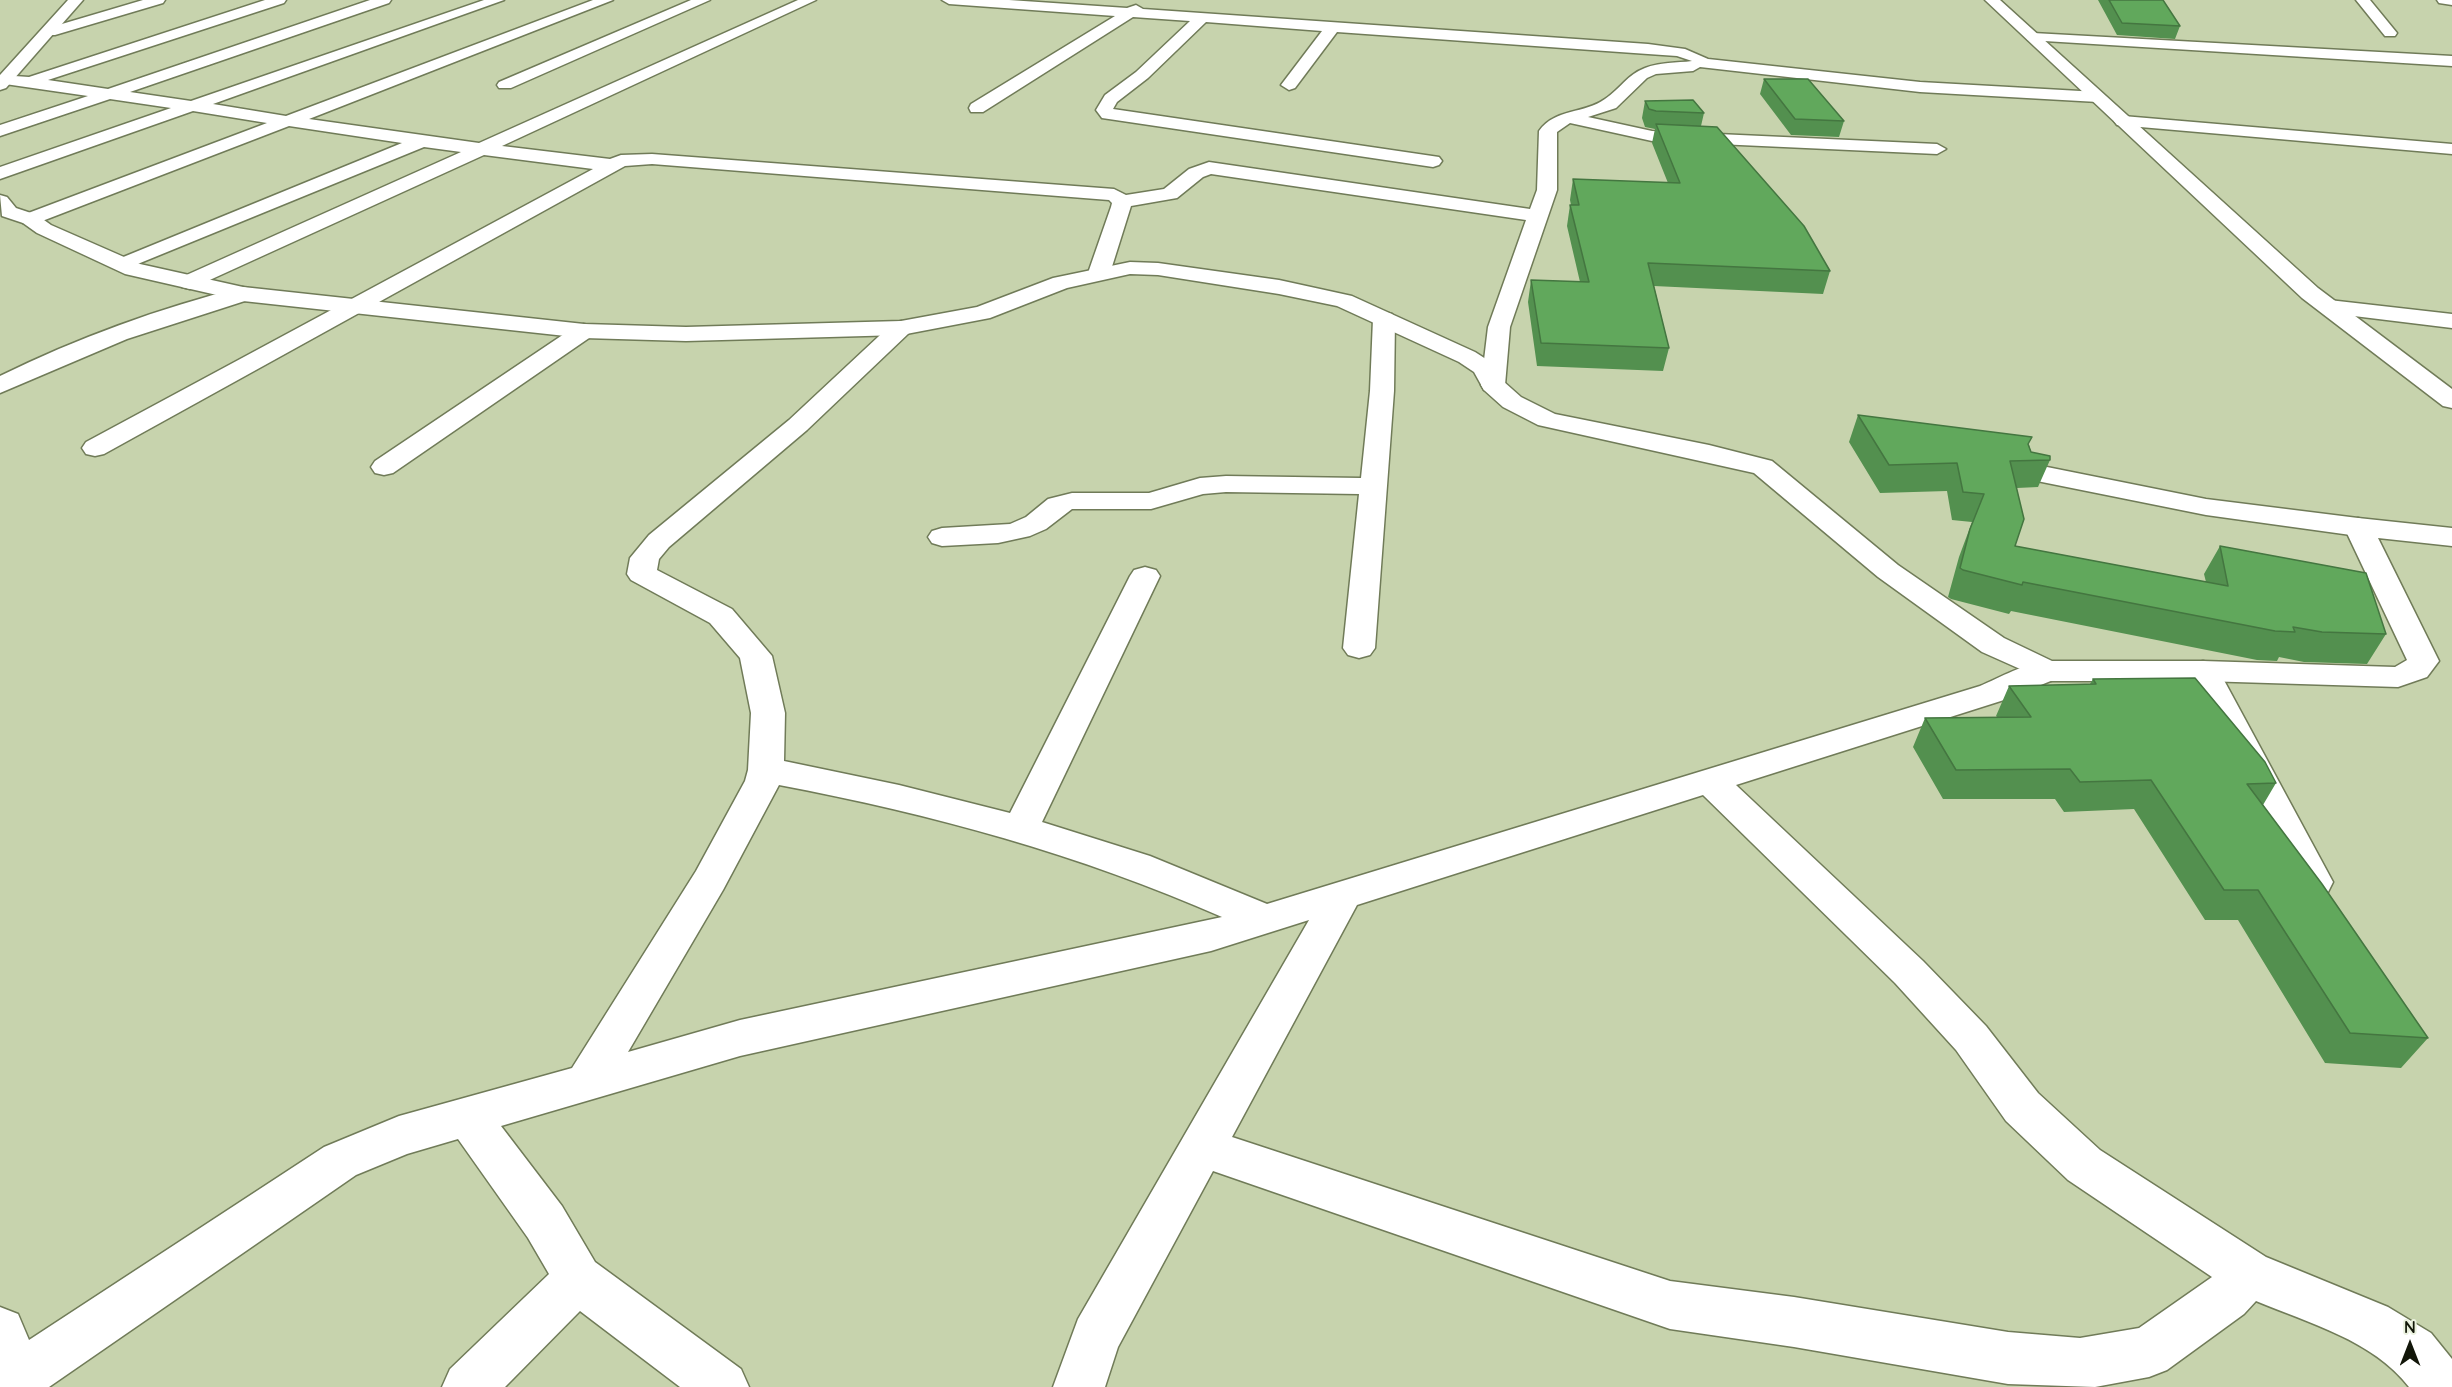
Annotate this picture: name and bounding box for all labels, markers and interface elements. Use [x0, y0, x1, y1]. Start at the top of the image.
north arrow [2380, 1315, 2440, 1375]
text: N [2404, 1317, 2416, 1337]

